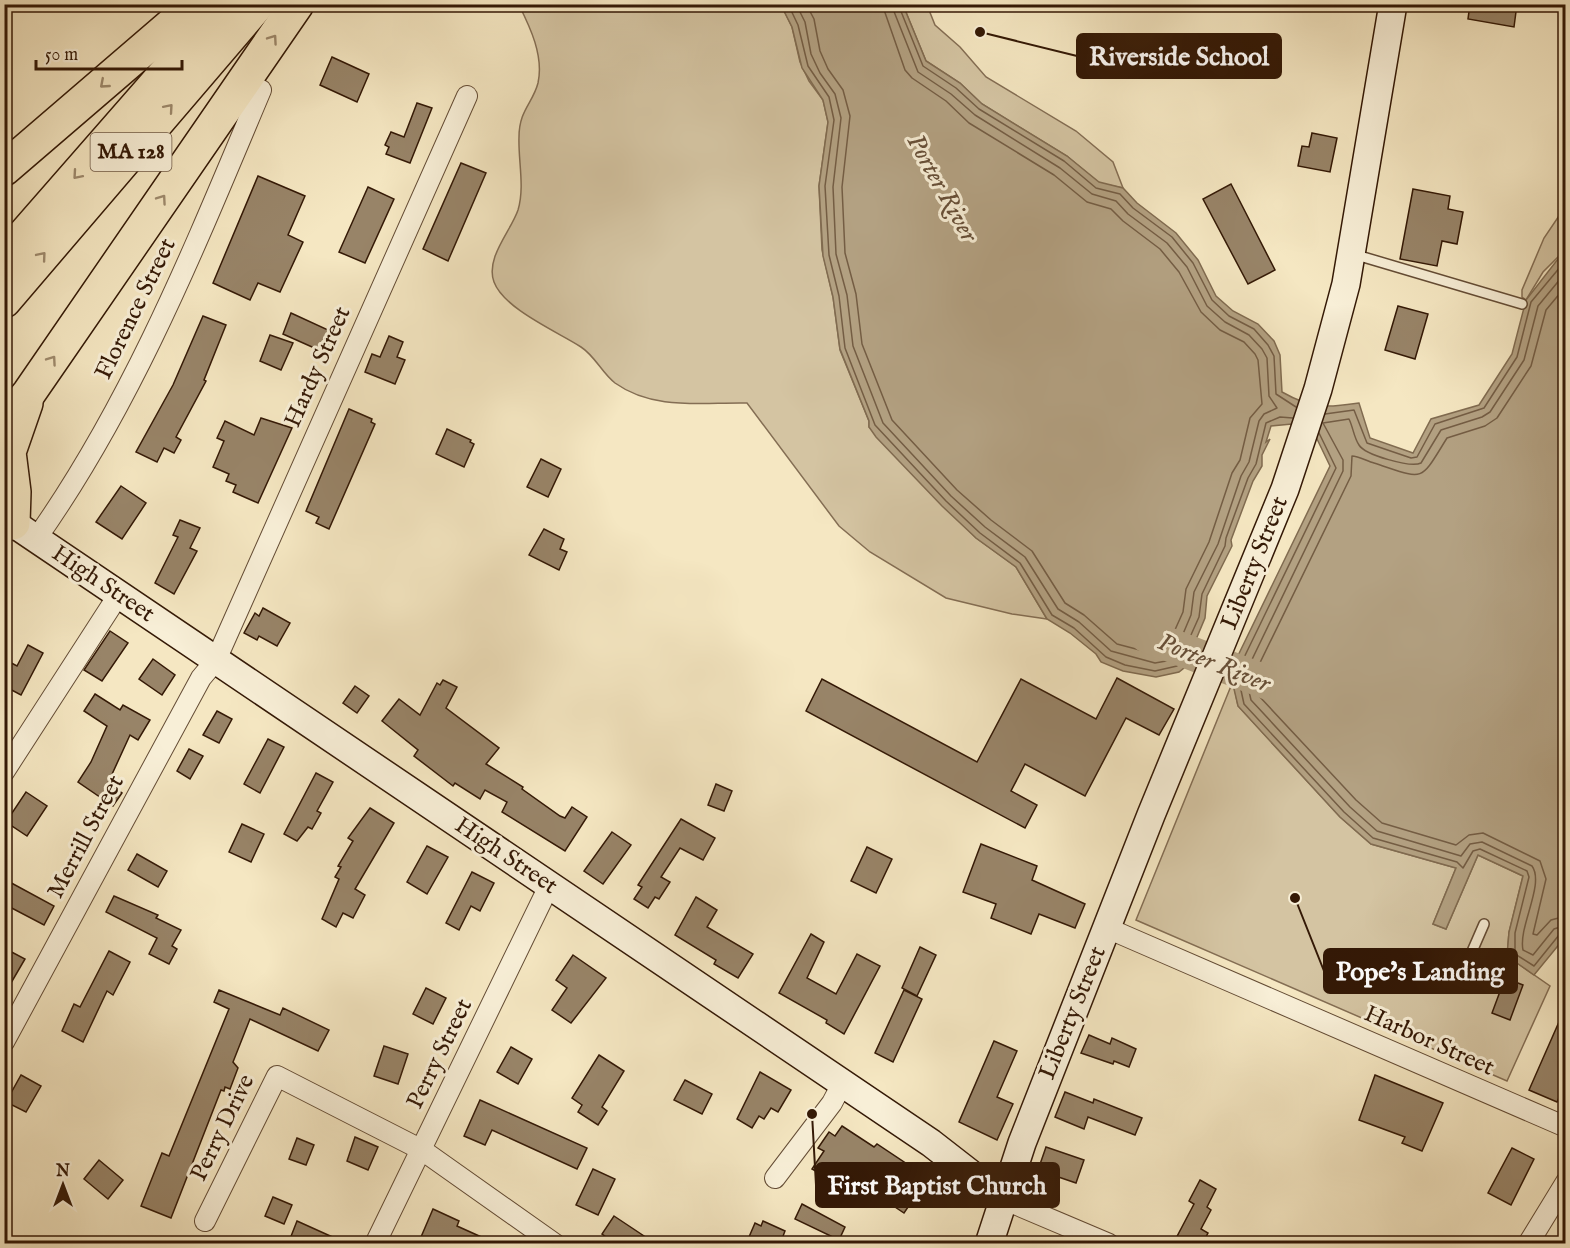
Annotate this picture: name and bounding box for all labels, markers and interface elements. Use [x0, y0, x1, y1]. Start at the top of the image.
scale bar [36, 33, 182, 71]
callout: Riverside School [1077, 34, 1281, 78]
one-way arrow [266, 35, 277, 46]
text: Riverside School [1089, 41, 1270, 74]
text: 50 m [45, 44, 78, 67]
one-way arrow [100, 77, 111, 88]
one-way arrow [162, 104, 173, 114]
water label: Porter River [899, 128, 986, 249]
road number: MA 128 [90, 133, 172, 171]
one-way arrow [74, 168, 85, 179]
one-way arrow [155, 195, 166, 206]
street label: Florence Street [88, 233, 184, 385]
one-way arrow [35, 252, 46, 263]
street label: Hardy Street [278, 302, 358, 432]
one-way arrow [45, 356, 56, 367]
street label: Liberty Street [1214, 492, 1296, 634]
street label: High Street [46, 538, 160, 630]
water label: Porter River [1153, 626, 1276, 701]
street label: Merrill Street [41, 770, 131, 904]
street label: High Street [449, 810, 563, 902]
street label: Liberty Street [1032, 942, 1114, 1084]
callout: Pope's Landing [1324, 949, 1517, 993]
text: Pope's Landing [1336, 956, 1505, 989]
street label: Perry Street [400, 994, 480, 1114]
street label: Harbor Street [1359, 999, 1499, 1083]
street label: Perry Drive [184, 1069, 262, 1187]
north arrow [33, 1155, 93, 1215]
text: N [55, 1162, 70, 1182]
callout: First Baptist Church [816, 1163, 1059, 1207]
text: First Baptist Church [827, 1170, 1048, 1203]

